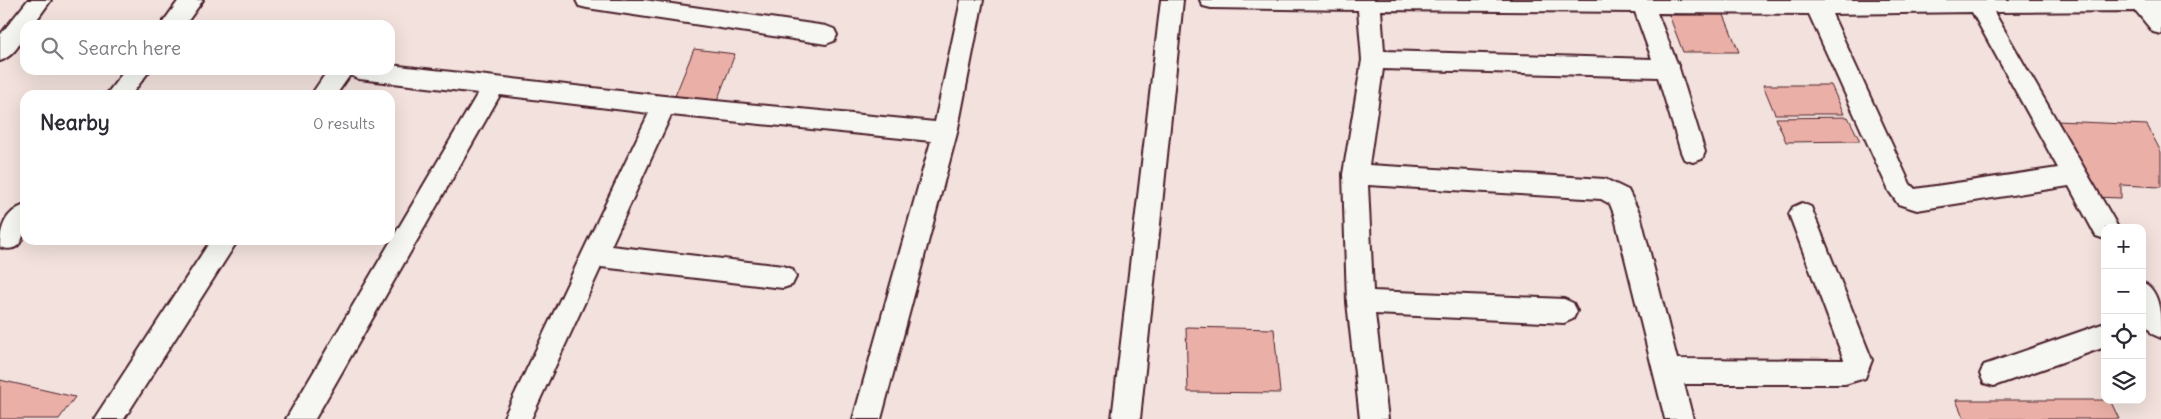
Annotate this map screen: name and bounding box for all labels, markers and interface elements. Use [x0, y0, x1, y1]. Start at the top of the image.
search box [20, 20, 395, 75]
icon: search [38, 34, 66, 62]
text: Search here [78, 36, 181, 60]
text: Nearby [40, 109, 110, 136]
text: 0 results [313, 113, 375, 133]
map controls [2101, 224, 2146, 404]
button: + [2101, 224, 2146, 269]
button: − [2101, 269, 2146, 314]
button: locate [2101, 314, 2146, 359]
button: layers [2101, 359, 2146, 404]

